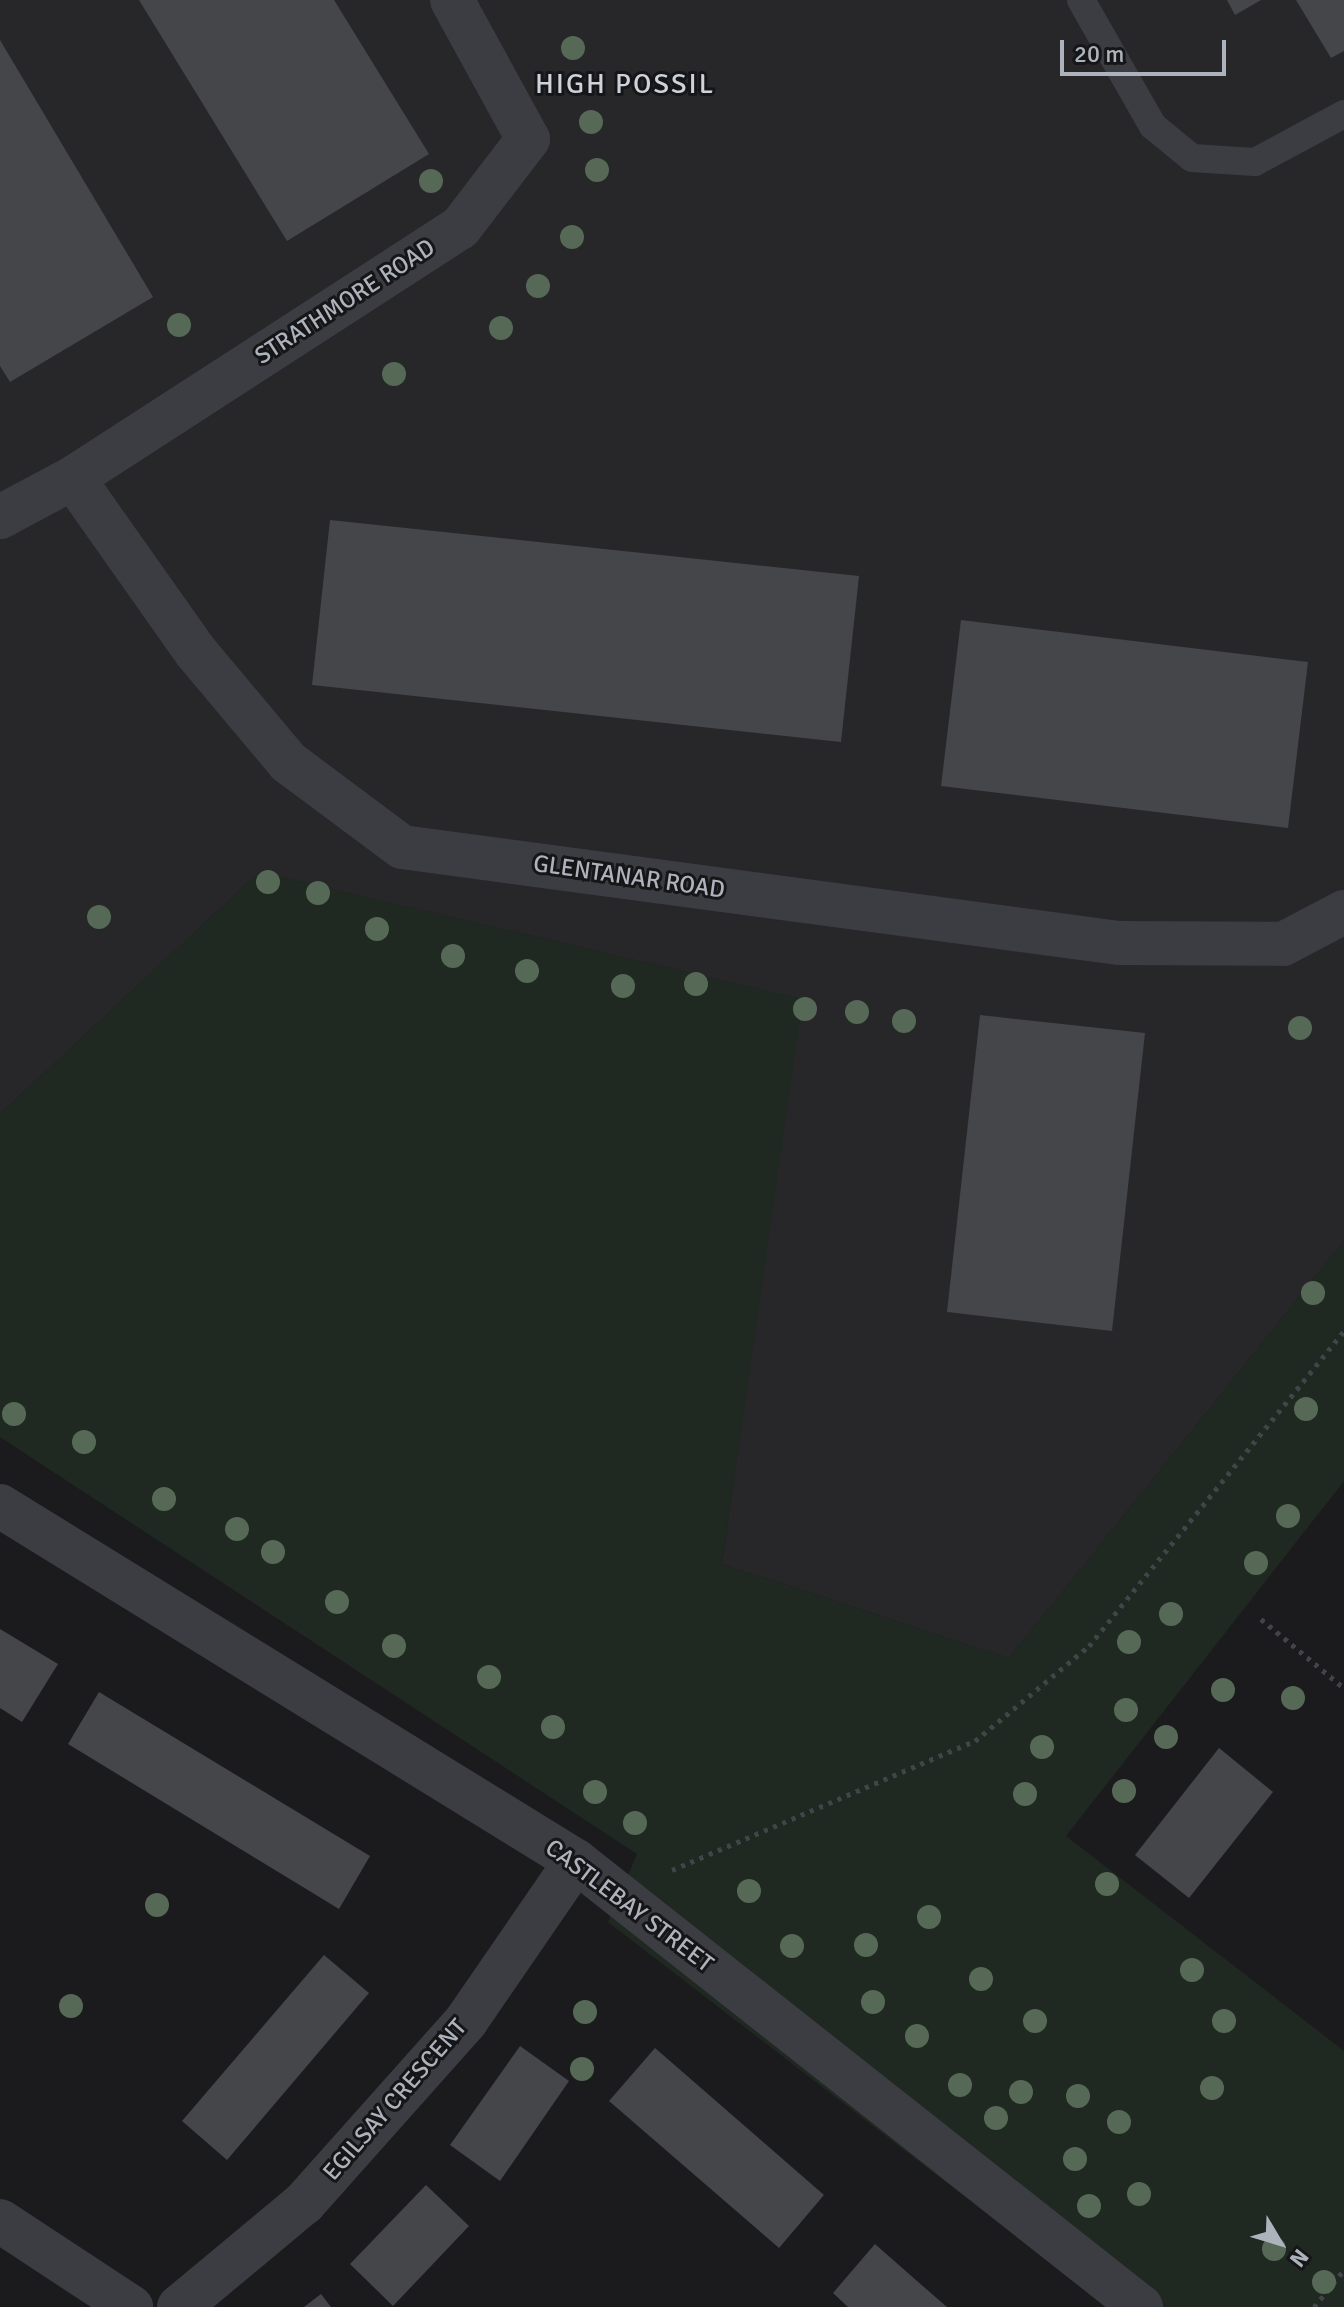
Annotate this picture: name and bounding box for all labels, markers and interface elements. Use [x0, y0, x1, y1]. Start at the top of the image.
scale bar [1064, 24, 1230, 74]
text: 20 m [1074, 39, 1124, 69]
district label: HIGH POSSIL [535, 67, 715, 101]
street label: STRATHMORE ROAD [250, 233, 440, 371]
street label: GLENTANAR ROAD [531, 849, 727, 905]
street label: CASTLEBAY STREET [539, 1833, 719, 1979]
street label: EGILSAY CRESCENT [317, 2013, 473, 2187]
north arrow [1240, 2203, 1320, 2283]
text: N [1284, 2244, 1315, 2272]

